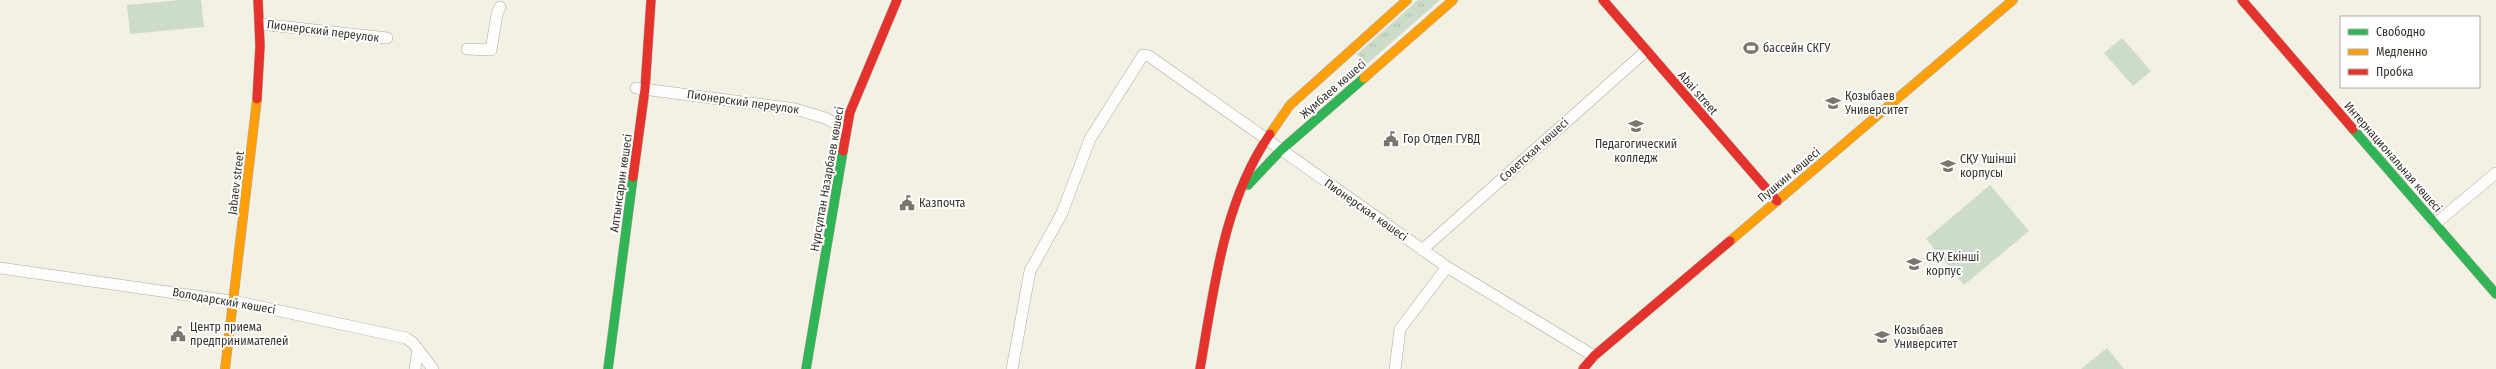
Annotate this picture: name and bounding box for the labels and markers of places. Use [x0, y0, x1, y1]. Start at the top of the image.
sports icon: бассейн СКГУ [1742, 39, 1760, 57]
place label: бассейн СКГУ [1763, 41, 1830, 55]
place label: Қозыбаев Университет [1844, 89, 1908, 117]
school or university icon: Қозыбаев Университет [1824, 94, 1842, 112]
school or university icon: Педагогический колледж [1627, 117, 1645, 135]
public building icon: Гор Отдел ГУВД [1382, 130, 1400, 148]
place label: Гор Отдел ГУВД [1403, 132, 1480, 146]
place label: Педагогический колледж [1595, 137, 1677, 165]
place label: СҚУ Үшінші корпусы [1960, 152, 2016, 180]
school or university icon: СҚУ Үшінші корпусы [1939, 157, 1957, 175]
public building icon: Казпочта [898, 194, 916, 212]
place label: Казпочта [919, 196, 966, 210]
place label: СҚУ Екінші корпус [1926, 250, 1979, 278]
school or university icon: СҚУ Екінші корпус [1905, 255, 1923, 273]
place label: Центр приема предпринимателей [190, 320, 289, 348]
place label: Козыбаев Университет [1893, 323, 1957, 351]
public building icon: Центр приема предпринимателей [169, 325, 187, 343]
school or university icon: Козыбаев Университет [1873, 328, 1891, 346]

